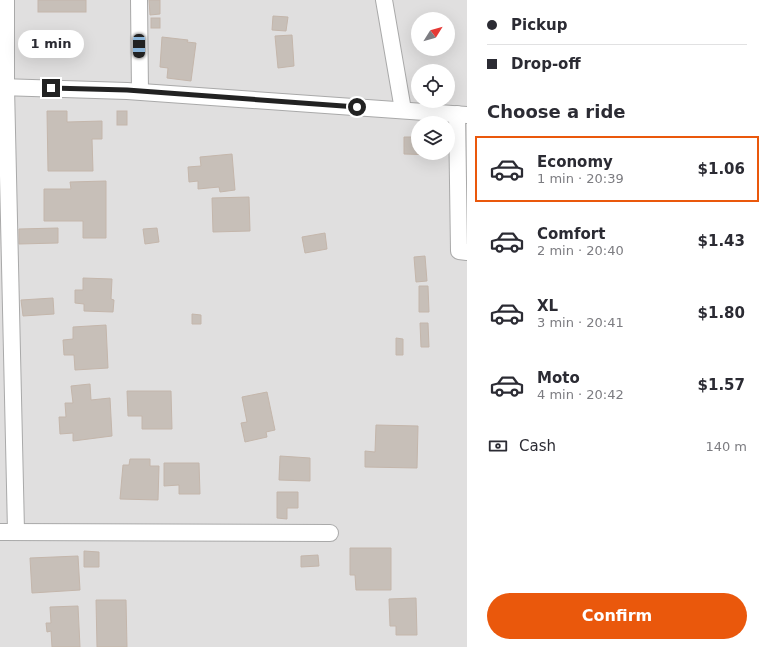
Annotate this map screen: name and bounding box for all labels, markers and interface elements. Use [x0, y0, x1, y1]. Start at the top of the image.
north arrow [411, 12, 455, 56]
map controls [411, 12, 455, 160]
text: Pickup [511, 16, 567, 34]
callout: 1 min [18, 30, 84, 58]
car [133, 34, 145, 58]
text: 1 min [31, 36, 71, 51]
text: Drop-off [511, 55, 581, 73]
button: locate [411, 64, 455, 108]
route end [42, 79, 60, 97]
route start [348, 98, 366, 116]
text: Choose a ride [487, 101, 626, 122]
button: layers [411, 116, 455, 160]
icon: car [489, 151, 525, 187]
text: Economy [537, 153, 613, 171]
text: $1.06 [698, 160, 745, 178]
text: 1 min · 20:39 [537, 171, 624, 186]
icon: car [489, 223, 525, 259]
text: Comfort [537, 225, 605, 243]
text: $1.43 [698, 232, 745, 250]
text: 2 min · 20:40 [537, 243, 624, 258]
icon: car [489, 295, 525, 331]
text: XL [537, 297, 558, 315]
text: $1.80 [698, 304, 745, 322]
text: 3 min · 20:41 [537, 315, 624, 330]
icon: car [489, 367, 525, 403]
text: Moto [537, 369, 580, 387]
text: $1.57 [698, 376, 745, 394]
text: 4 min · 20:42 [537, 387, 624, 402]
icon: cash [487, 435, 509, 457]
text: Cash [519, 437, 556, 455]
text: 140 m [705, 439, 747, 454]
button: Confirm [487, 593, 747, 639]

